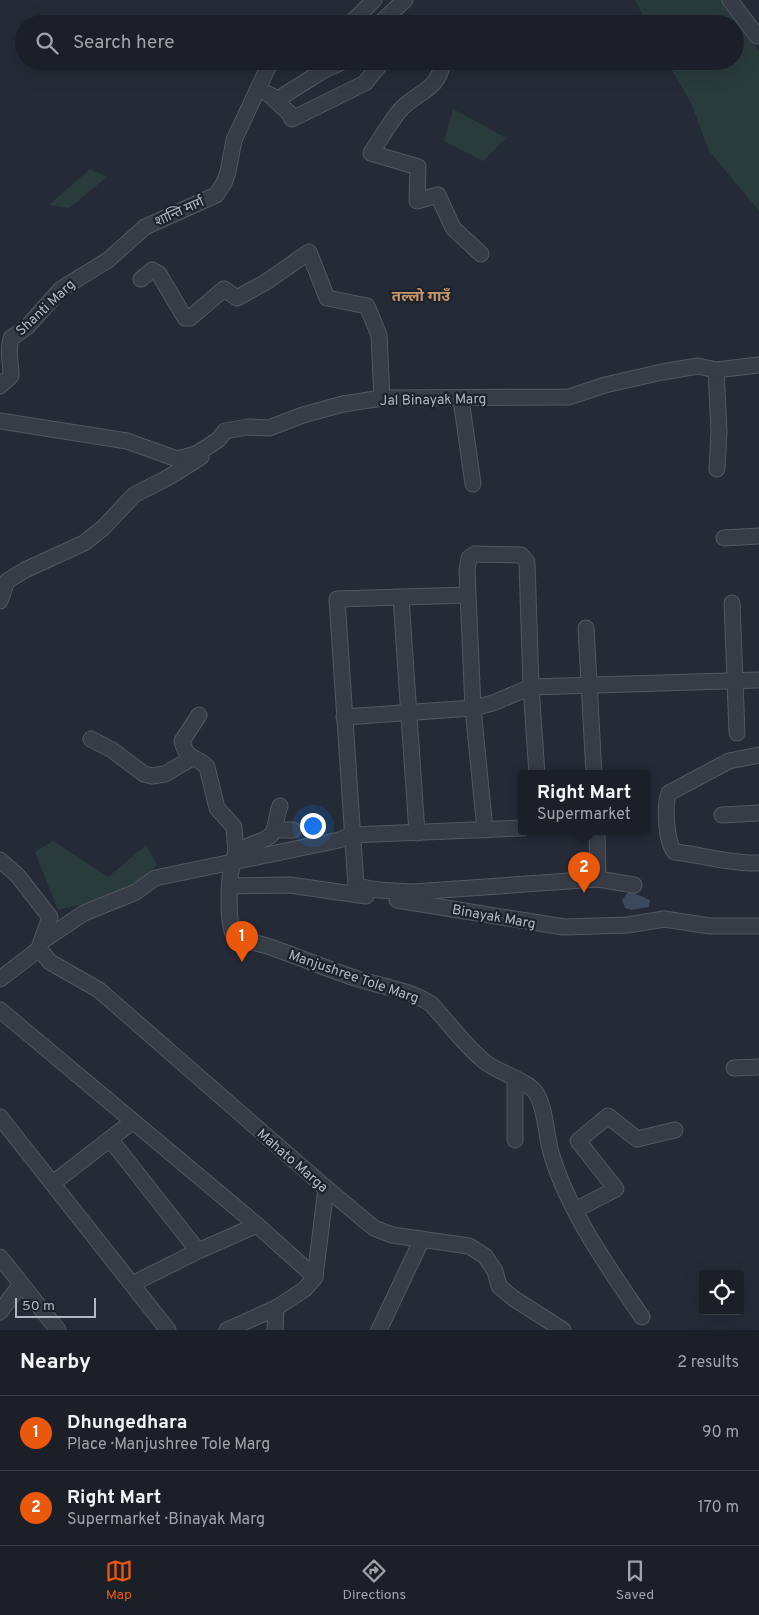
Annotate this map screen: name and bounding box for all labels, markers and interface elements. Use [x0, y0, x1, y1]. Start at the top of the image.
search box [15, 15, 744, 70]
icon: search [33, 29, 61, 57]
text: Search here [73, 31, 175, 55]
street label: शान्ति मार्ग [152, 193, 208, 231]
street label: Shanti Marg [13, 276, 79, 340]
district label: तल्लो गाउँ [392, 287, 450, 307]
street label: Jal Binayak Marg [380, 391, 486, 410]
popup [518, 770, 650, 835]
text: Right Mart [537, 781, 631, 805]
text: Supermarket [537, 805, 631, 825]
your location [300, 813, 326, 839]
pin: 2 [568, 852, 600, 893]
street label: Binayak Marg [451, 902, 537, 933]
pin: 1 [226, 921, 258, 962]
street label: Manjushree Tole Marg [286, 947, 421, 1008]
street label: Mahato Marga [253, 1126, 331, 1197]
map controls [699, 1270, 744, 1315]
button: locate [699, 1270, 744, 1315]
scale bar [15, 1295, 96, 1318]
text: 50 m [22, 1298, 55, 1315]
text: Nearby [20, 1349, 91, 1376]
text: 2 results [677, 1353, 739, 1373]
text: Dhungedhara [67, 1411, 187, 1435]
text: 1 [33, 1423, 39, 1443]
text: 90 m [702, 1423, 739, 1443]
text: Place · Manjushree Tole Marg [67, 1435, 270, 1455]
text: Right Mart [67, 1486, 161, 1510]
text: 2 [31, 1498, 41, 1518]
text: 170 m [698, 1498, 739, 1518]
text: Supermarket · Binayak Marg [67, 1510, 265, 1530]
tab: Map [105, 1557, 133, 1604]
tab: Directions [342, 1557, 406, 1604]
tab: Saved [616, 1557, 654, 1604]

